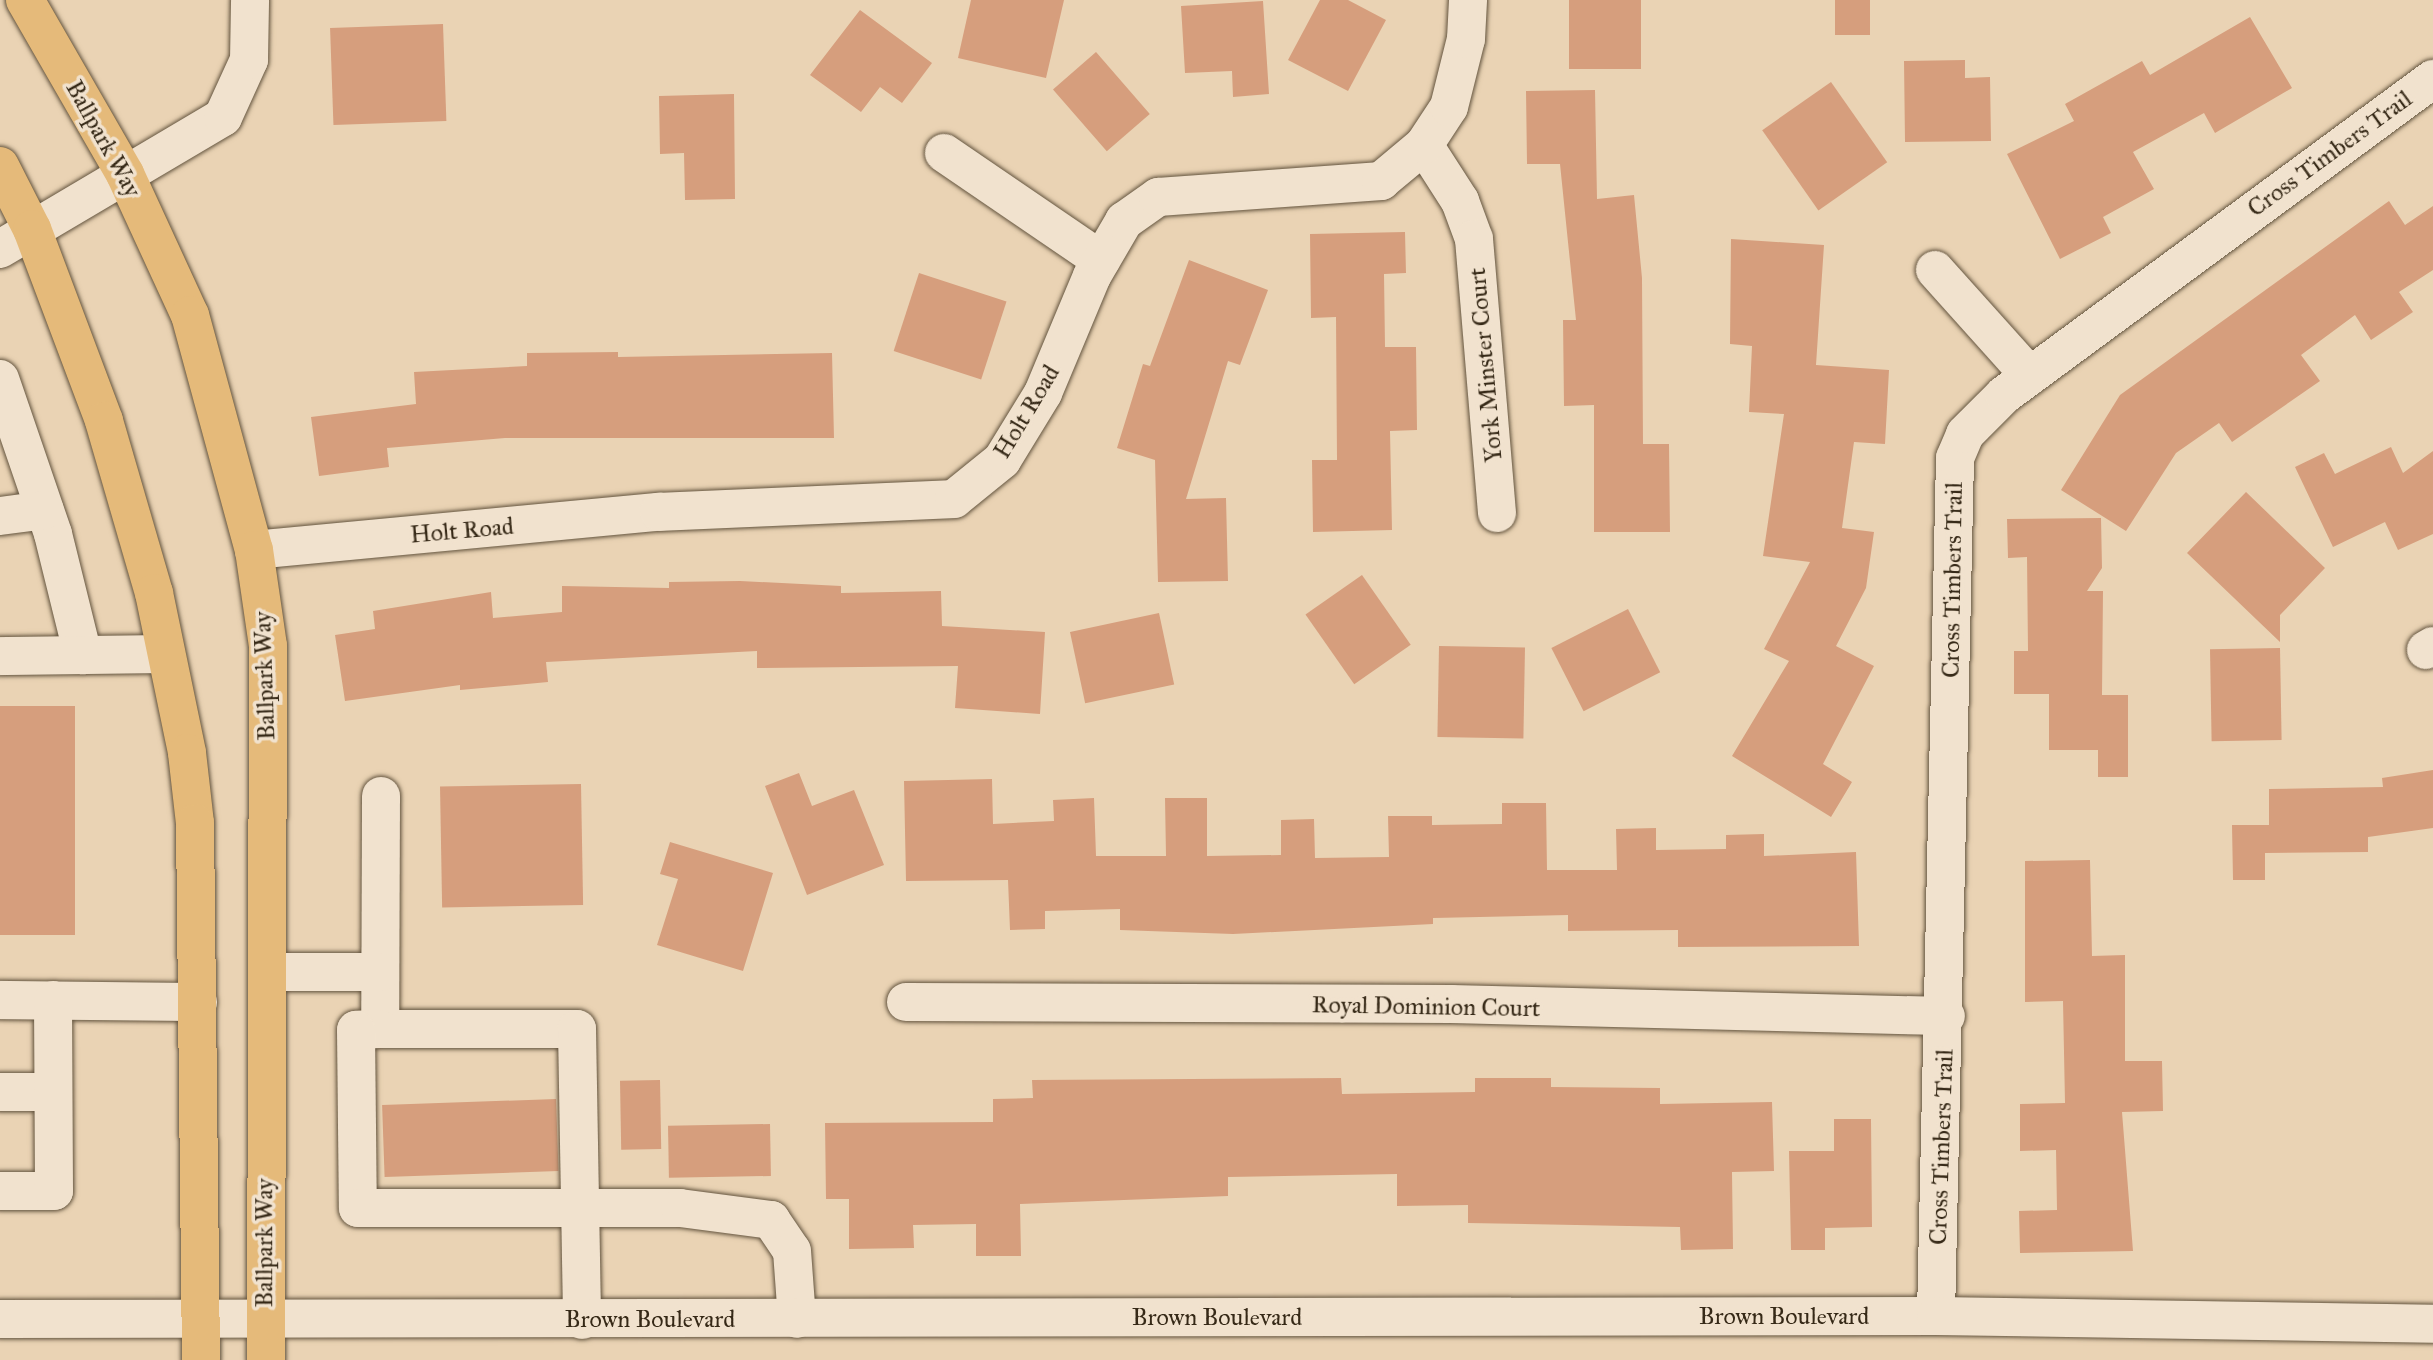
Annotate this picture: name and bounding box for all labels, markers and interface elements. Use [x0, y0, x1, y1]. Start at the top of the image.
street label: Ballpark Way [59, 76, 147, 202]
street label: Cross Timbers Trail [2242, 85, 2418, 223]
street label: York Minster Court [1463, 266, 1509, 464]
street label: Holt Road [988, 360, 1066, 464]
street label: Cross Timbers Trail [1937, 482, 1969, 678]
street label: Holt Road [409, 512, 515, 550]
street label: Ballpark Way [248, 611, 282, 741]
street label: Royal Dominion Court [1312, 991, 1540, 1023]
street label: Cross Timbers Trail [1924, 1049, 1960, 1245]
street label: Ballpark Way [251, 1179, 279, 1307]
street label: Brown Boulevard [1699, 1303, 1869, 1331]
street label: Brown Boulevard [1132, 1304, 1302, 1332]
street label: Brown Boulevard [565, 1306, 735, 1334]

